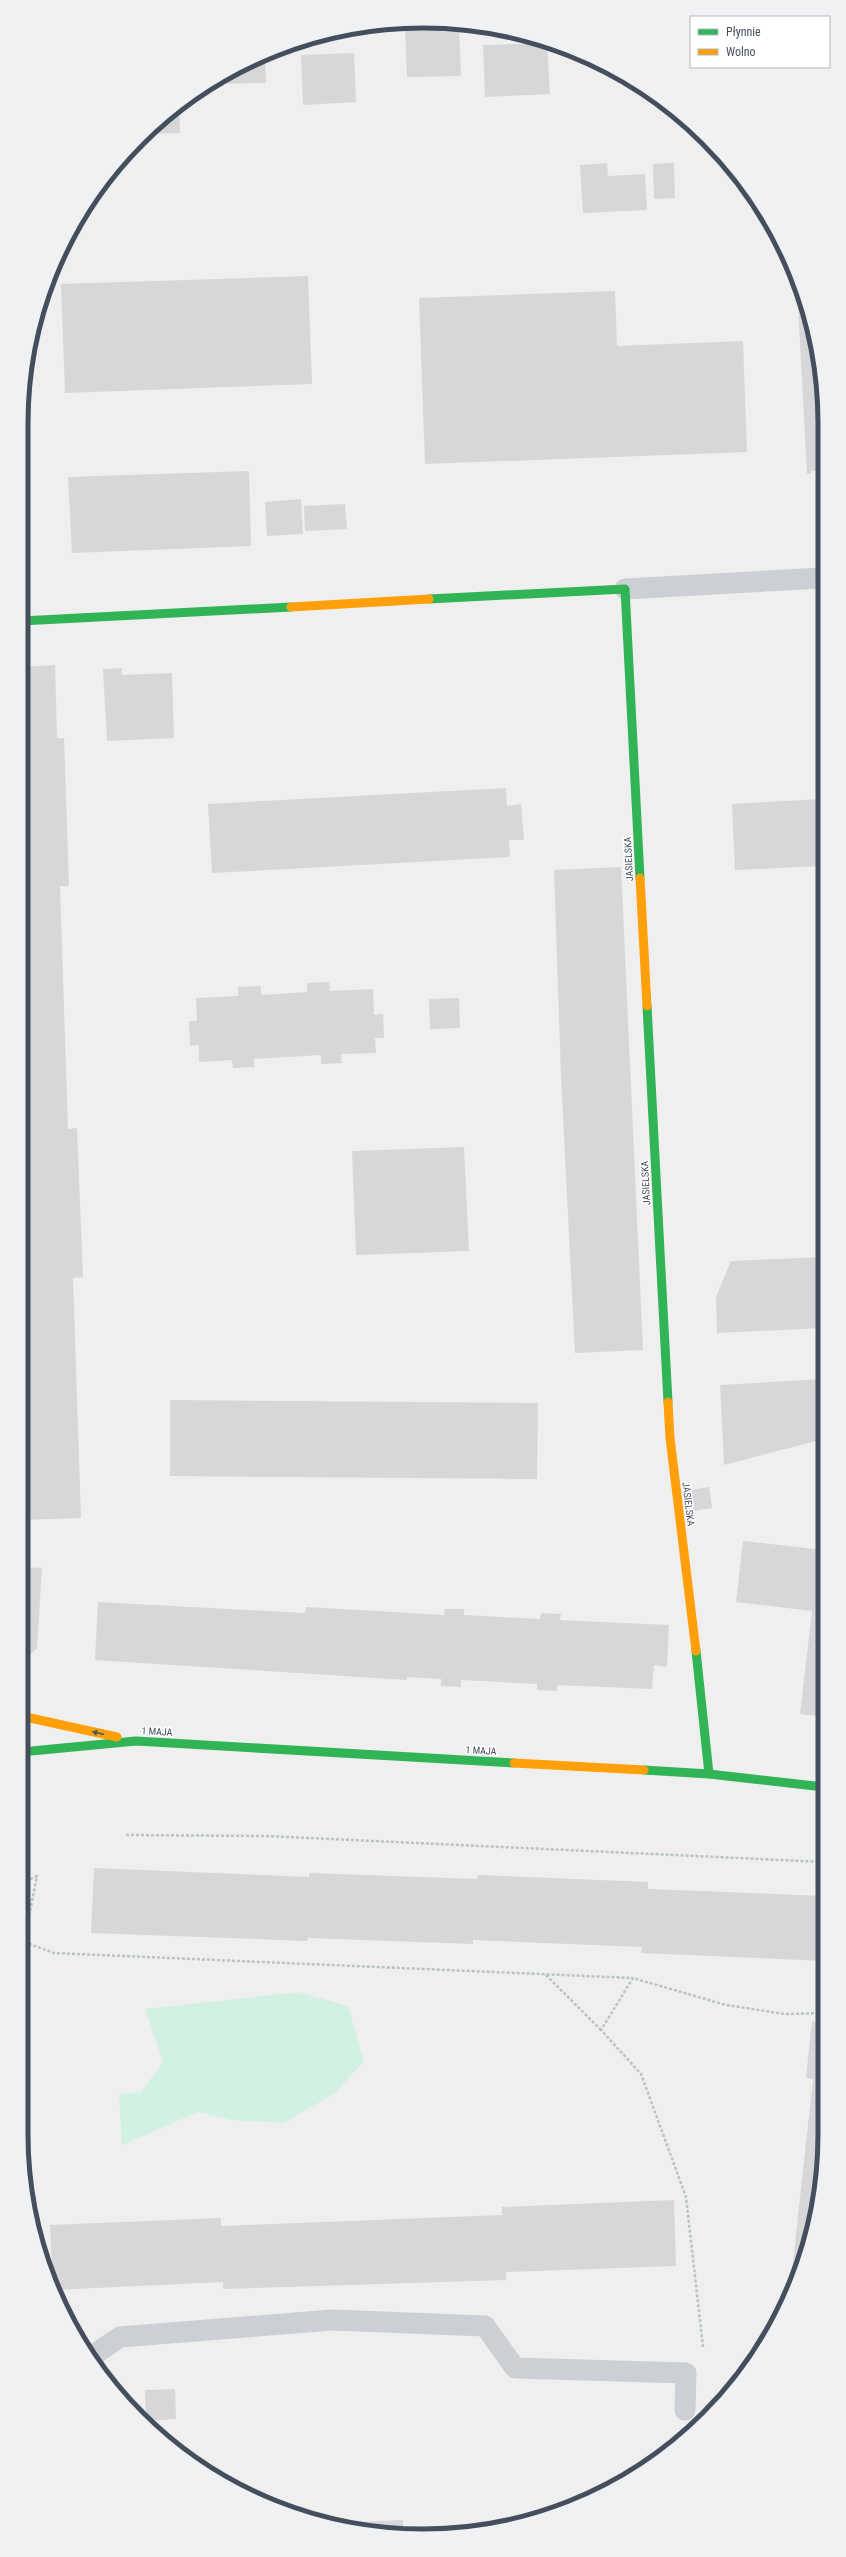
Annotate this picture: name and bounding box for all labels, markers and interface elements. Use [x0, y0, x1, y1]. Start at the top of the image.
legend [690, 16, 830, 68]
text: Płynnie [726, 25, 761, 39]
text: Wolno [726, 45, 756, 59]
street label: JASIELSKA [622, 836, 635, 881]
street label: JASIELSKA [639, 1160, 652, 1205]
street label: JASIELSKA [680, 1481, 697, 1527]
street label: 1 MAJA [141, 1725, 173, 1738]
one-way arrow [91, 1729, 104, 1735]
street label: 1 MAJA [465, 1744, 497, 1757]

